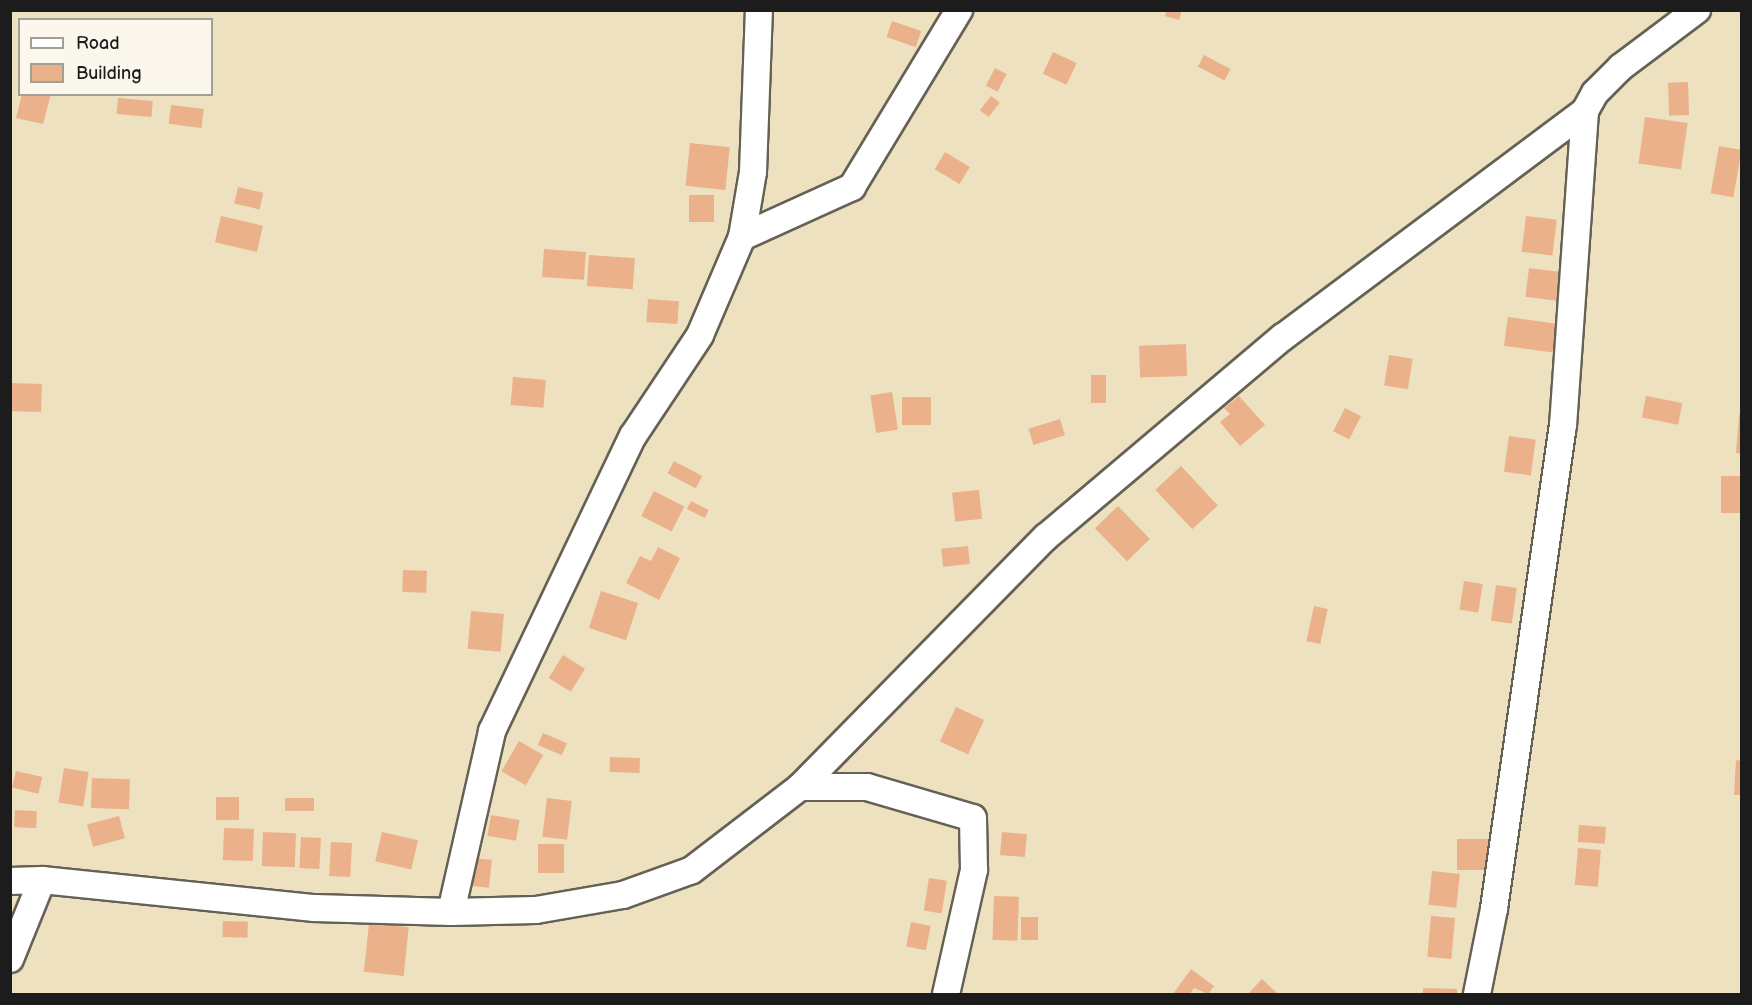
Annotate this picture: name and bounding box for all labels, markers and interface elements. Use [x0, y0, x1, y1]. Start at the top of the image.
legend [18, 18, 213, 96]
text: Road [76, 33, 120, 54]
text: Building [76, 63, 142, 84]

